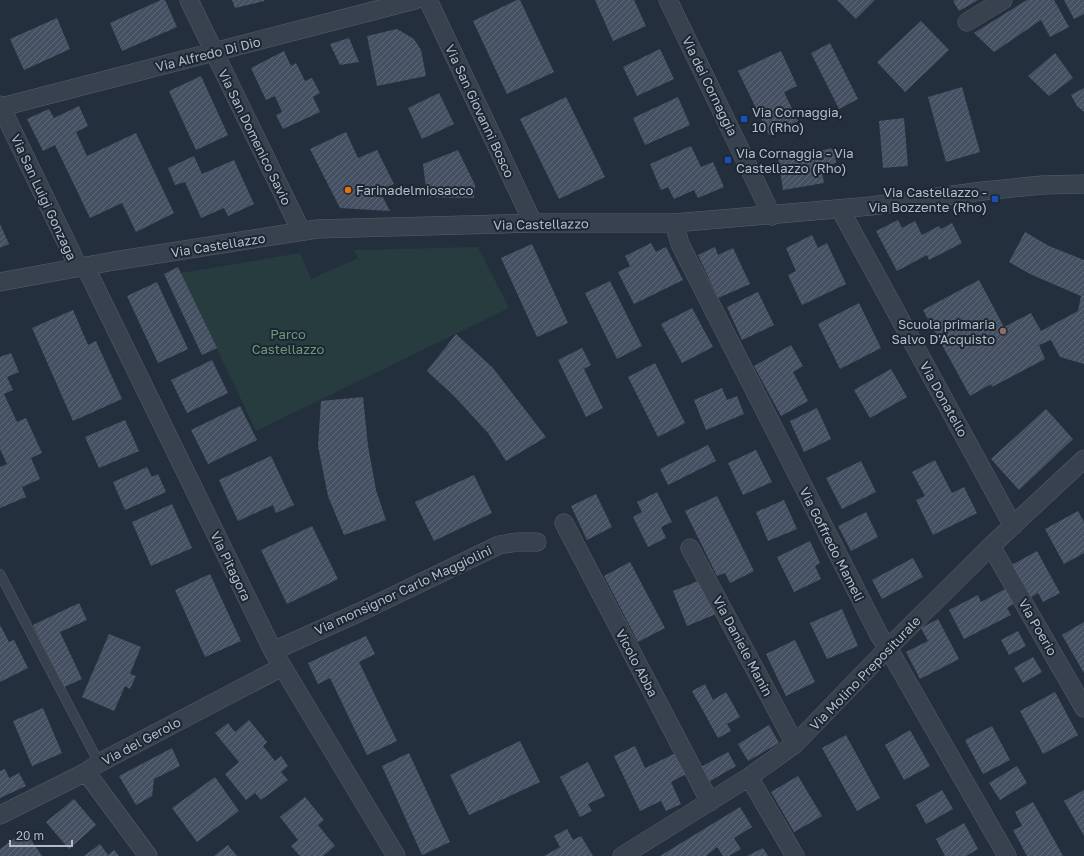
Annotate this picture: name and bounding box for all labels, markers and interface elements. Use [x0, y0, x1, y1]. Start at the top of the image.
street label: Via Alfredo Di Dio [154, 33, 262, 75]
street label: Via dei Cornaggia [679, 34, 741, 138]
street label: Via San Giovanni Bosco [442, 42, 518, 180]
street label: Via San Domenico Savio [215, 66, 295, 208]
place label: Via Cornaggia, 10 (Rho) [752, 104, 843, 135]
marker: Via Cornaggia, 10 (Rho) [739, 114, 749, 124]
street label: Via San Luigi Gonzaga [8, 131, 80, 263]
place label: Via Cornaggia - Via Castellazzo (Rho) [736, 145, 854, 176]
marker: Via Cornaggia - Via Castellazzo (Rho) [723, 155, 733, 165]
place label: Farinadelmiosacco [356, 182, 474, 198]
place label: Via Castellazzo - Via Bozzente (Rho) [868, 184, 987, 215]
marker: Farinadelmiosacco [343, 185, 353, 195]
marker: Via Castellazzo - Via Bozzente (Rho) [990, 194, 1000, 204]
street label: Via Castellazzo [493, 215, 589, 233]
street label: Via Castellazzo [170, 230, 267, 260]
place label: Scuola primaria Salvo D'Acquisto [892, 316, 995, 347]
park label: Parco Castellazzo [252, 326, 325, 357]
marker: Scuola primaria Salvo D'Acquisto [998, 326, 1008, 336]
street label: Via Donatello [917, 359, 971, 440]
street label: Via Goffredo Mameli [796, 484, 868, 604]
street label: Via Pitagora [207, 529, 255, 603]
street label: Via monsignor Carlo Maggiolini [312, 542, 494, 638]
street label: Via Daniele Manin [710, 593, 776, 699]
street label: Via Poerio [1015, 596, 1061, 658]
street label: Via Molino Prepositurale [806, 613, 924, 733]
street label: Vicolo Abba [613, 626, 661, 700]
street label: Via del Gerolo [99, 713, 183, 768]
scale bar [10, 822, 72, 848]
text: 20 m [16, 828, 44, 843]

